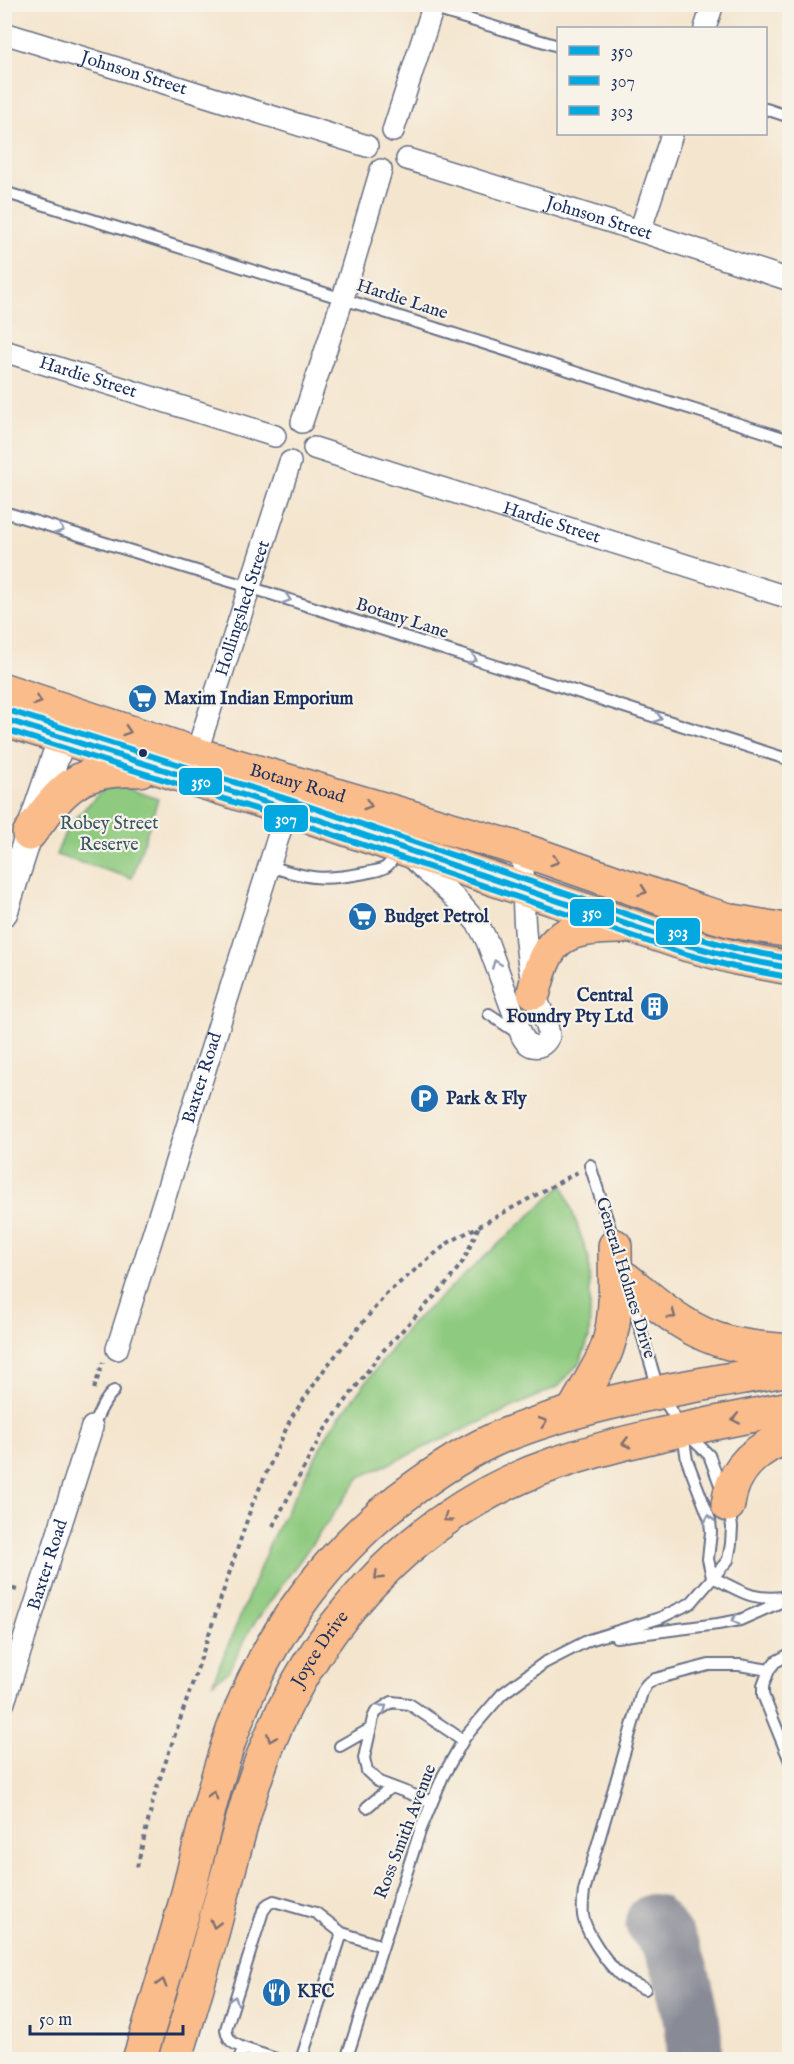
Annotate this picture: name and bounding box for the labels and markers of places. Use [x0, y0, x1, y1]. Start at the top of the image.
supermarket icon: Maxim Indian Emporium [127, 683, 159, 715]
place label: Maxim Indian Emporium [164, 688, 354, 711]
unlabelled marker [137, 747, 149, 759]
supermarket icon: Budget Petrol [347, 901, 379, 933]
place label: Budget Petrol [384, 906, 490, 929]
place label: Central Foundry Pty Ltd [506, 985, 634, 1029]
building icon: Central Foundry Pty Ltd [638, 990, 670, 1022]
parking icon: Park & Fly [409, 1083, 441, 1115]
place label: Park & Fly [446, 1088, 528, 1111]
restaurant icon: KFC [260, 1976, 292, 2008]
place label: KFC [297, 1981, 334, 2004]

